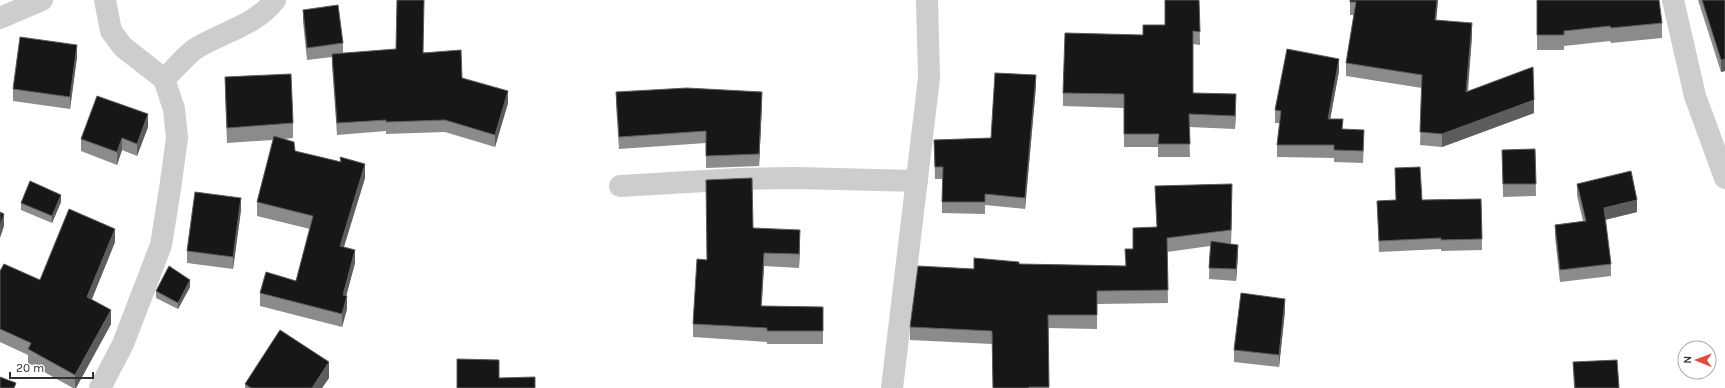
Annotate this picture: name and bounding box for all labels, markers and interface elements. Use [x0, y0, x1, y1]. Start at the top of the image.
north arrow [1677, 340, 1717, 380]
scale bar [10, 354, 93, 380]
text: N [1681, 356, 1694, 364]
text: 20 m [16, 361, 44, 375]

